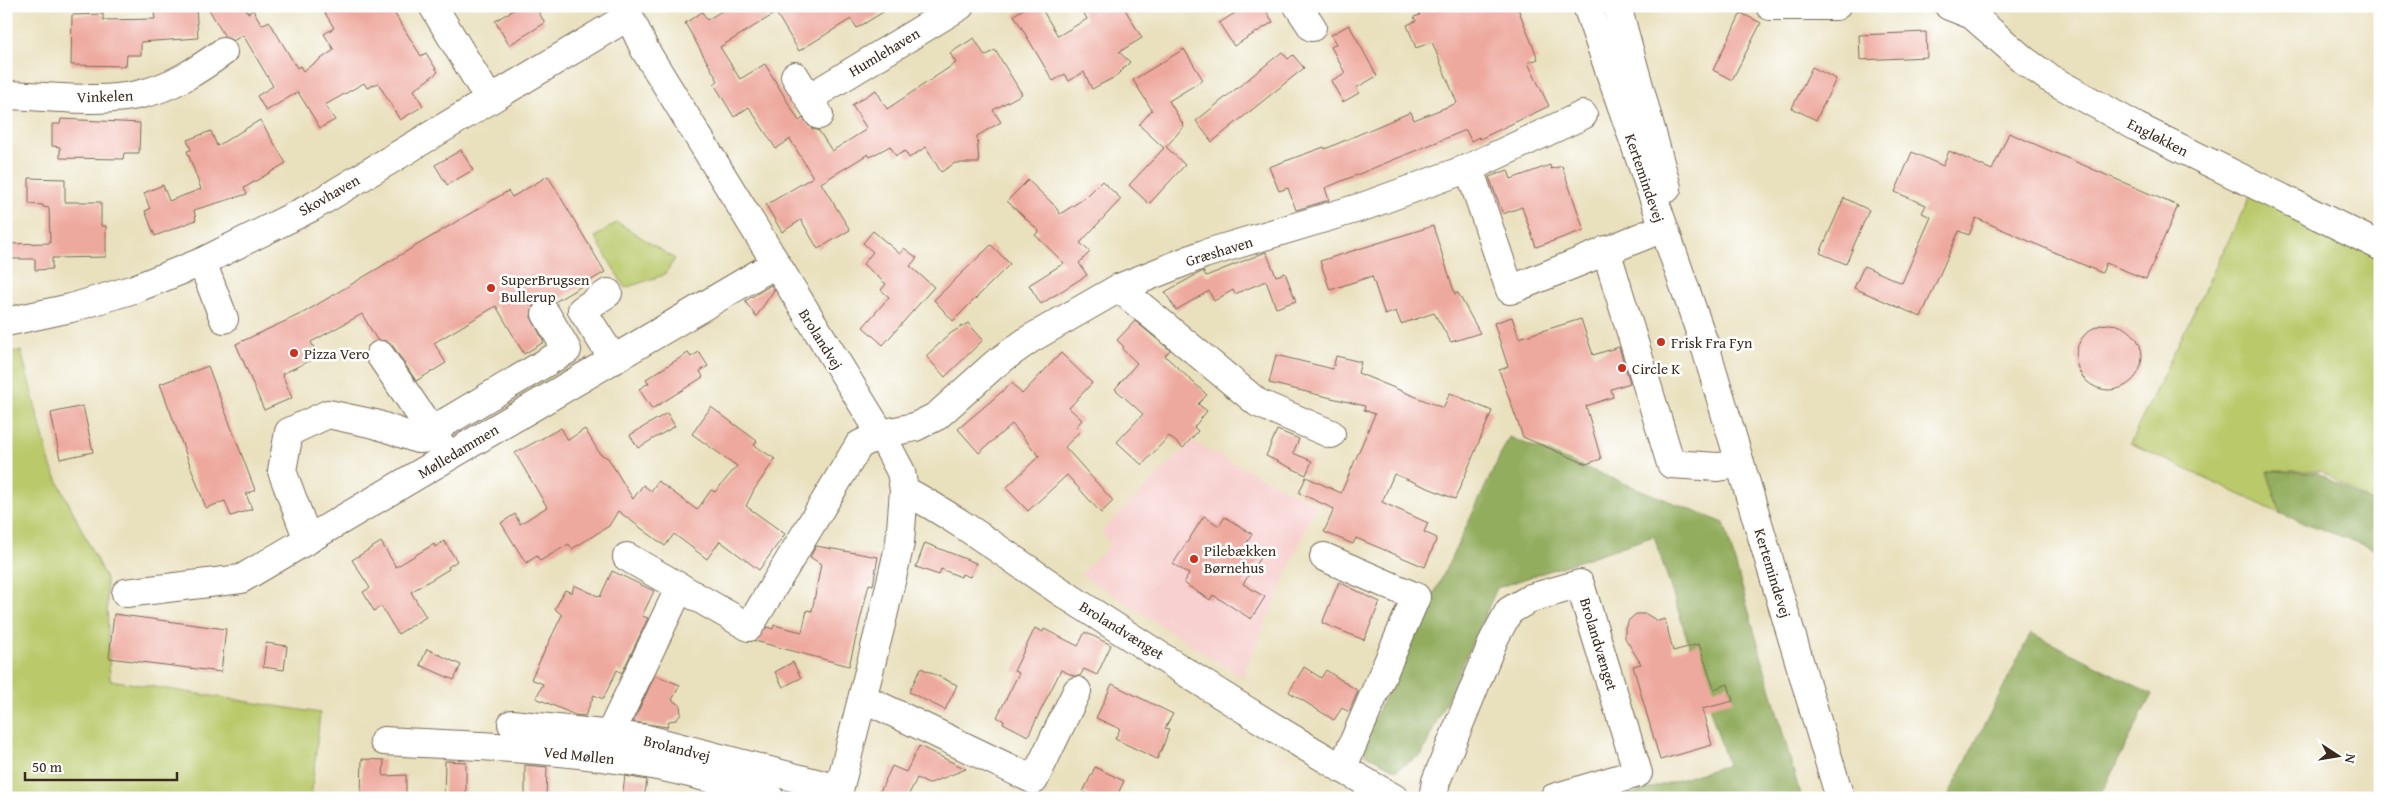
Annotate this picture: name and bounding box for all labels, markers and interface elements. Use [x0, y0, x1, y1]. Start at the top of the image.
street label: Humlehaven [845, 22, 924, 81]
street label: Vinkelen [76, 85, 134, 107]
street label: Engløkken [2124, 113, 2193, 162]
street label: Kertemindevej [1620, 131, 1670, 225]
street label: Skovhaven [295, 169, 364, 221]
street label: Græshaven [1183, 231, 1256, 271]
place label: SuperBrugsen Bullerup [501, 269, 590, 307]
marker: SuperBrugsen Bullerup [485, 282, 497, 294]
street label: Brolandvej [794, 305, 848, 373]
place label: Frisk Fra Fyn [1671, 332, 1753, 353]
marker: Frisk Fra Fyn [1655, 336, 1667, 348]
place label: Pizza Vero [304, 343, 370, 364]
marker: Pizza Vero [288, 347, 300, 359]
place label: Circle K [1632, 358, 1680, 379]
marker: Circle K [1616, 362, 1628, 374]
street label: Mølledammen [414, 418, 503, 483]
street label: Kertemindevej [1749, 526, 1797, 620]
place label: Pilebækken Børnehus [1204, 540, 1277, 578]
marker: Pilebækken Børnehus [1188, 553, 1200, 565]
street label: Brolandvænget [1575, 595, 1623, 694]
street label: Brolandvænget [1076, 596, 1169, 665]
street label: Brolandvej [641, 730, 713, 766]
north arrow [2314, 732, 2364, 782]
street label: Ved Møllen [543, 741, 616, 769]
scale bar [25, 749, 178, 781]
text: N [2340, 752, 2361, 766]
text: 50 m [32, 756, 63, 777]

